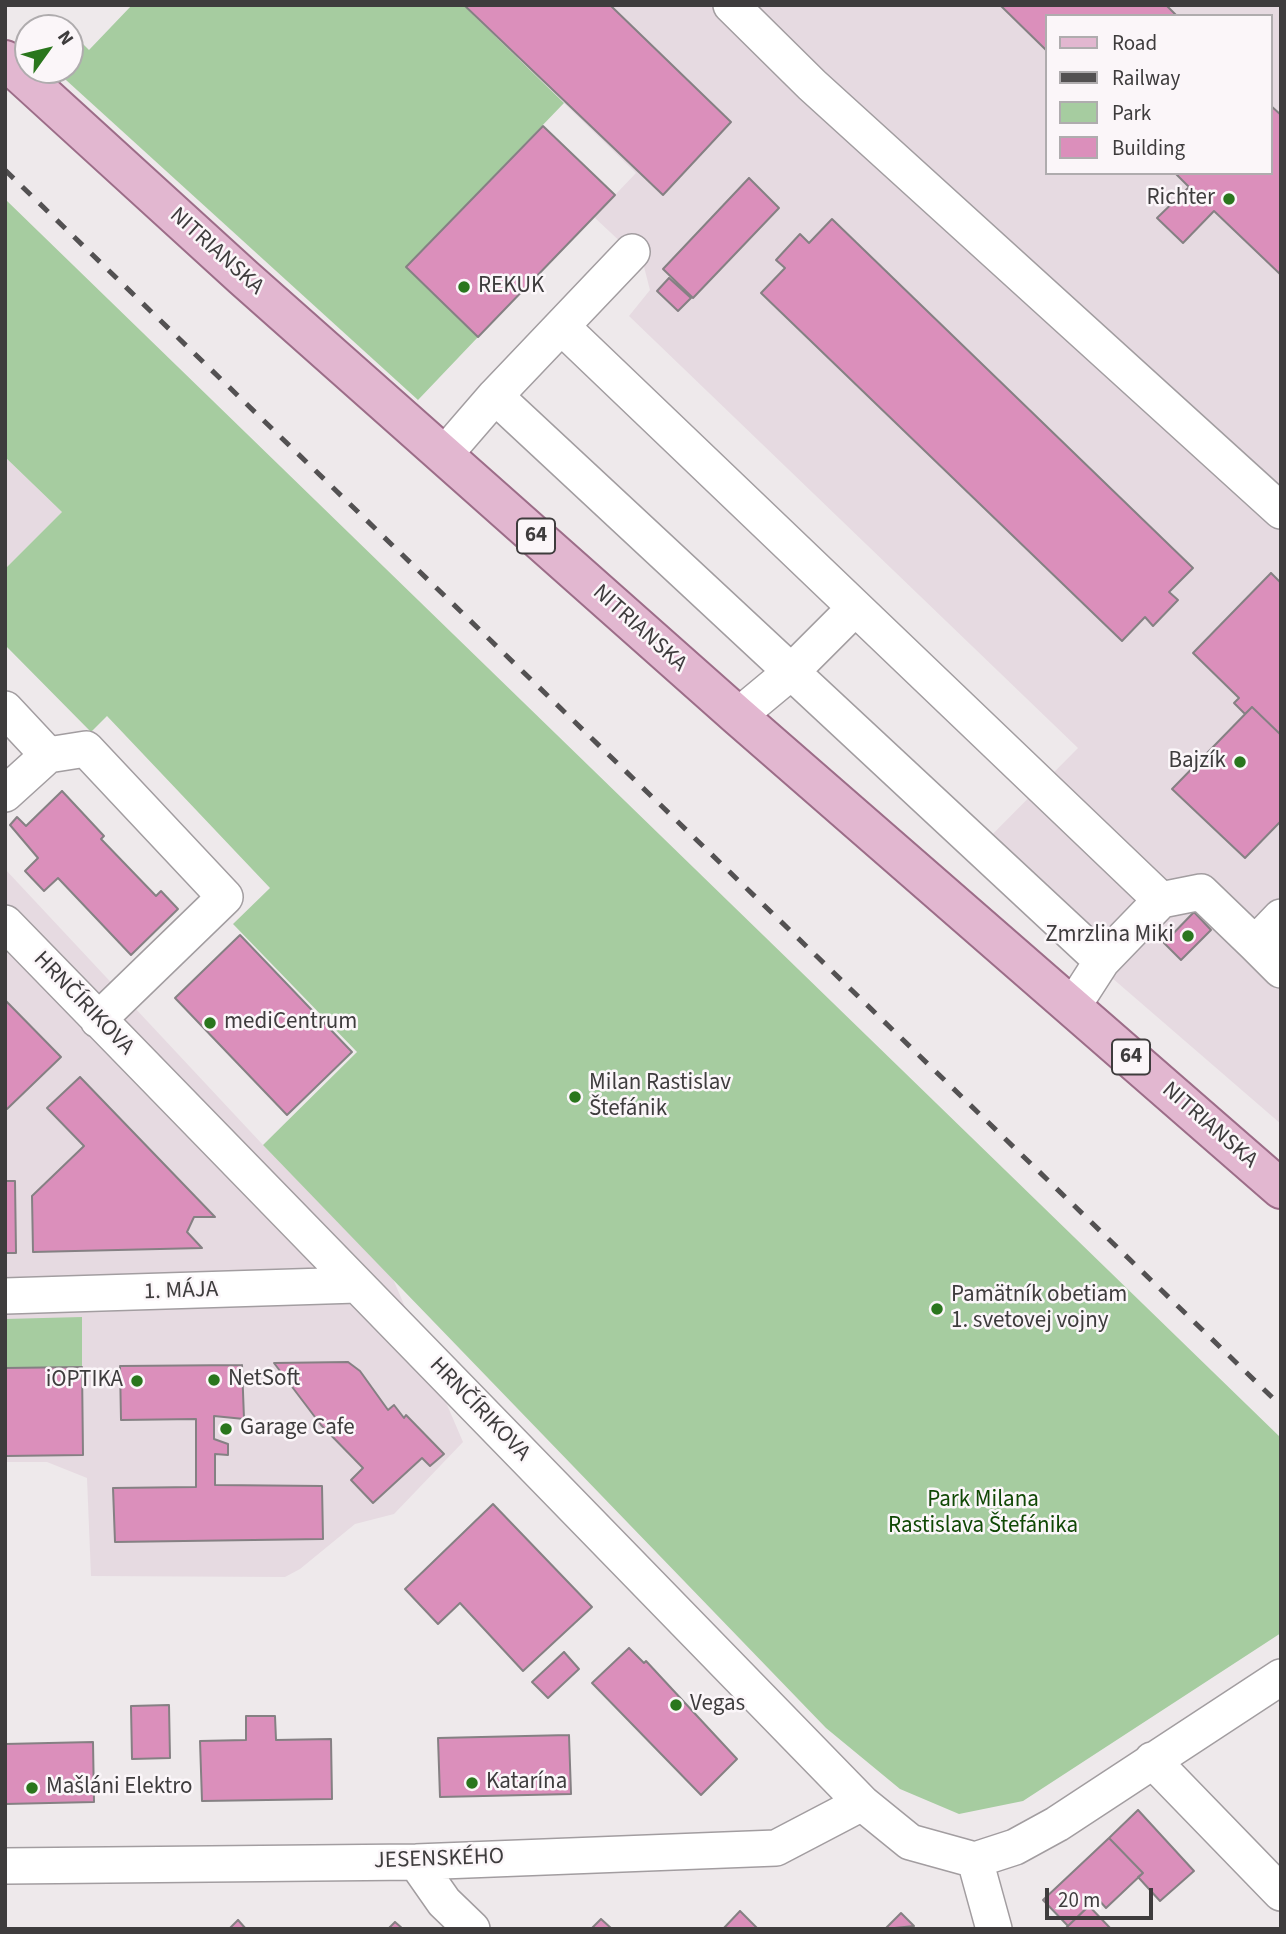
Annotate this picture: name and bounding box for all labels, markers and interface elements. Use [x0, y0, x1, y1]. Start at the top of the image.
north arrow [14, 14, 84, 84]
legend [1044, 14, 1272, 175]
text: N [50, 25, 80, 51]
text: Road [1112, 28, 1157, 58]
text: Railway [1112, 63, 1180, 93]
text: Park [1112, 98, 1151, 128]
text: Building [1112, 133, 1185, 163]
place label: Richter [1146, 185, 1215, 213]
marker: Richter [1221, 191, 1237, 207]
street label: NITRIANSKA [163, 202, 269, 302]
place label: REKUK [478, 273, 544, 301]
marker: REKUK [456, 279, 472, 295]
road number: 64 [517, 518, 555, 554]
street label: NITRIANSKA [586, 579, 692, 679]
place label: Bajzík [1168, 748, 1226, 776]
marker: Bajzík [1232, 754, 1248, 770]
place label: Zmrzlina Miki [1045, 922, 1174, 950]
marker: Zmrzlina Miki [1180, 928, 1196, 944]
street label: HRNČÍRIKOVA [27, 947, 139, 1061]
place label: mediCentrum [224, 1009, 357, 1037]
marker: mediCentrum [202, 1015, 218, 1031]
road number: 64 [1112, 1040, 1150, 1074]
place label: Milan Rastislav Štefánik [589, 1070, 731, 1124]
street label: NITRIANSKA [1156, 1077, 1262, 1175]
marker: Milan Rastislav Štefánik [567, 1089, 583, 1105]
street label: 1. MÁJA [143, 1277, 219, 1307]
place label: Pamätník obetiam 1. svetovej vojny [951, 1282, 1127, 1336]
marker: Pamätník obetiam 1. svetovej vojny [929, 1301, 945, 1317]
street label: HRNČÍRIKOVA [423, 1353, 535, 1467]
place label: NetSoft [228, 1366, 300, 1394]
place label: iOPTIKA [46, 1367, 123, 1395]
marker: NetSoft [206, 1372, 222, 1388]
marker: iOPTIKA [129, 1373, 145, 1389]
place label: Garage Cafe [240, 1415, 355, 1443]
marker: Garage Cafe [218, 1421, 234, 1437]
park label: Park Milana Rastislava Štefánika [888, 1487, 1078, 1541]
place label: Vegas [690, 1691, 745, 1719]
marker: Vegas [668, 1697, 684, 1713]
place label: Katarína [486, 1769, 567, 1797]
place label: Mašláni Elektro [46, 1774, 193, 1802]
marker: Katarína [464, 1775, 480, 1791]
marker: Mašláni Elektro [24, 1780, 40, 1796]
street label: JESENSKÉHO [373, 1844, 505, 1876]
scale bar [1048, 1874, 1156, 1918]
text: 20 m [1058, 1885, 1100, 1915]

